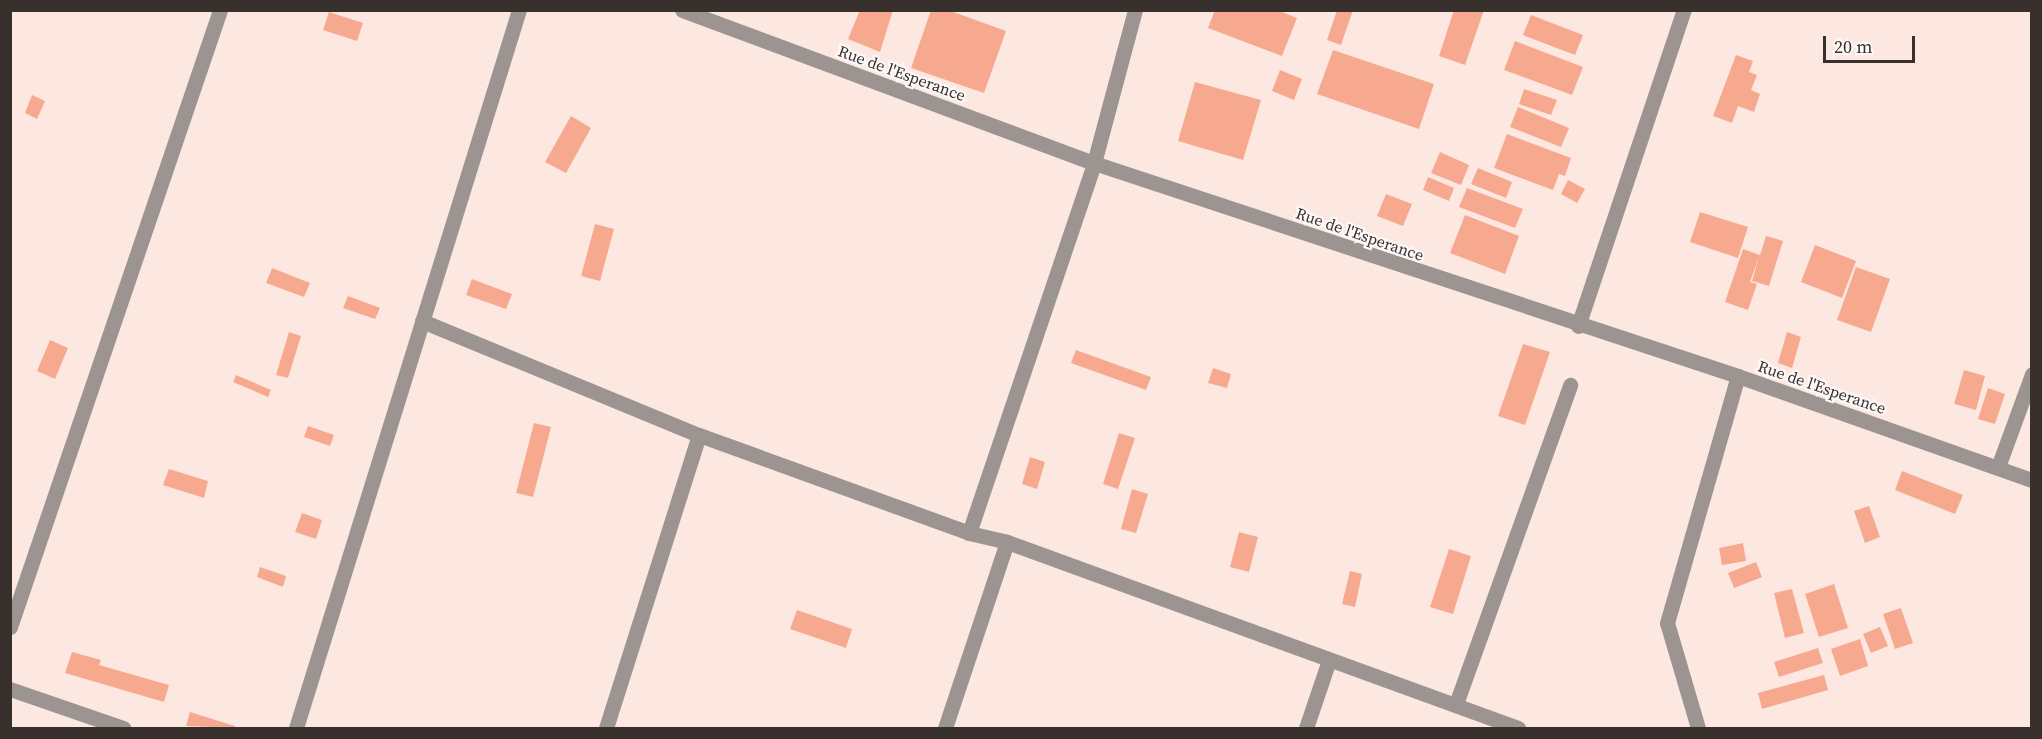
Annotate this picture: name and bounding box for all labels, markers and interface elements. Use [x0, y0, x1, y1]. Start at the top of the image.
scale bar [1826, 24, 1918, 62]
text: 20 m [1834, 34, 1872, 59]
street label: Rue de l'Esperance [836, 41, 968, 105]
street label: Rue de l'Esperance [1294, 203, 1426, 265]
street label: Rue de l'Esperance [1756, 356, 1888, 418]

